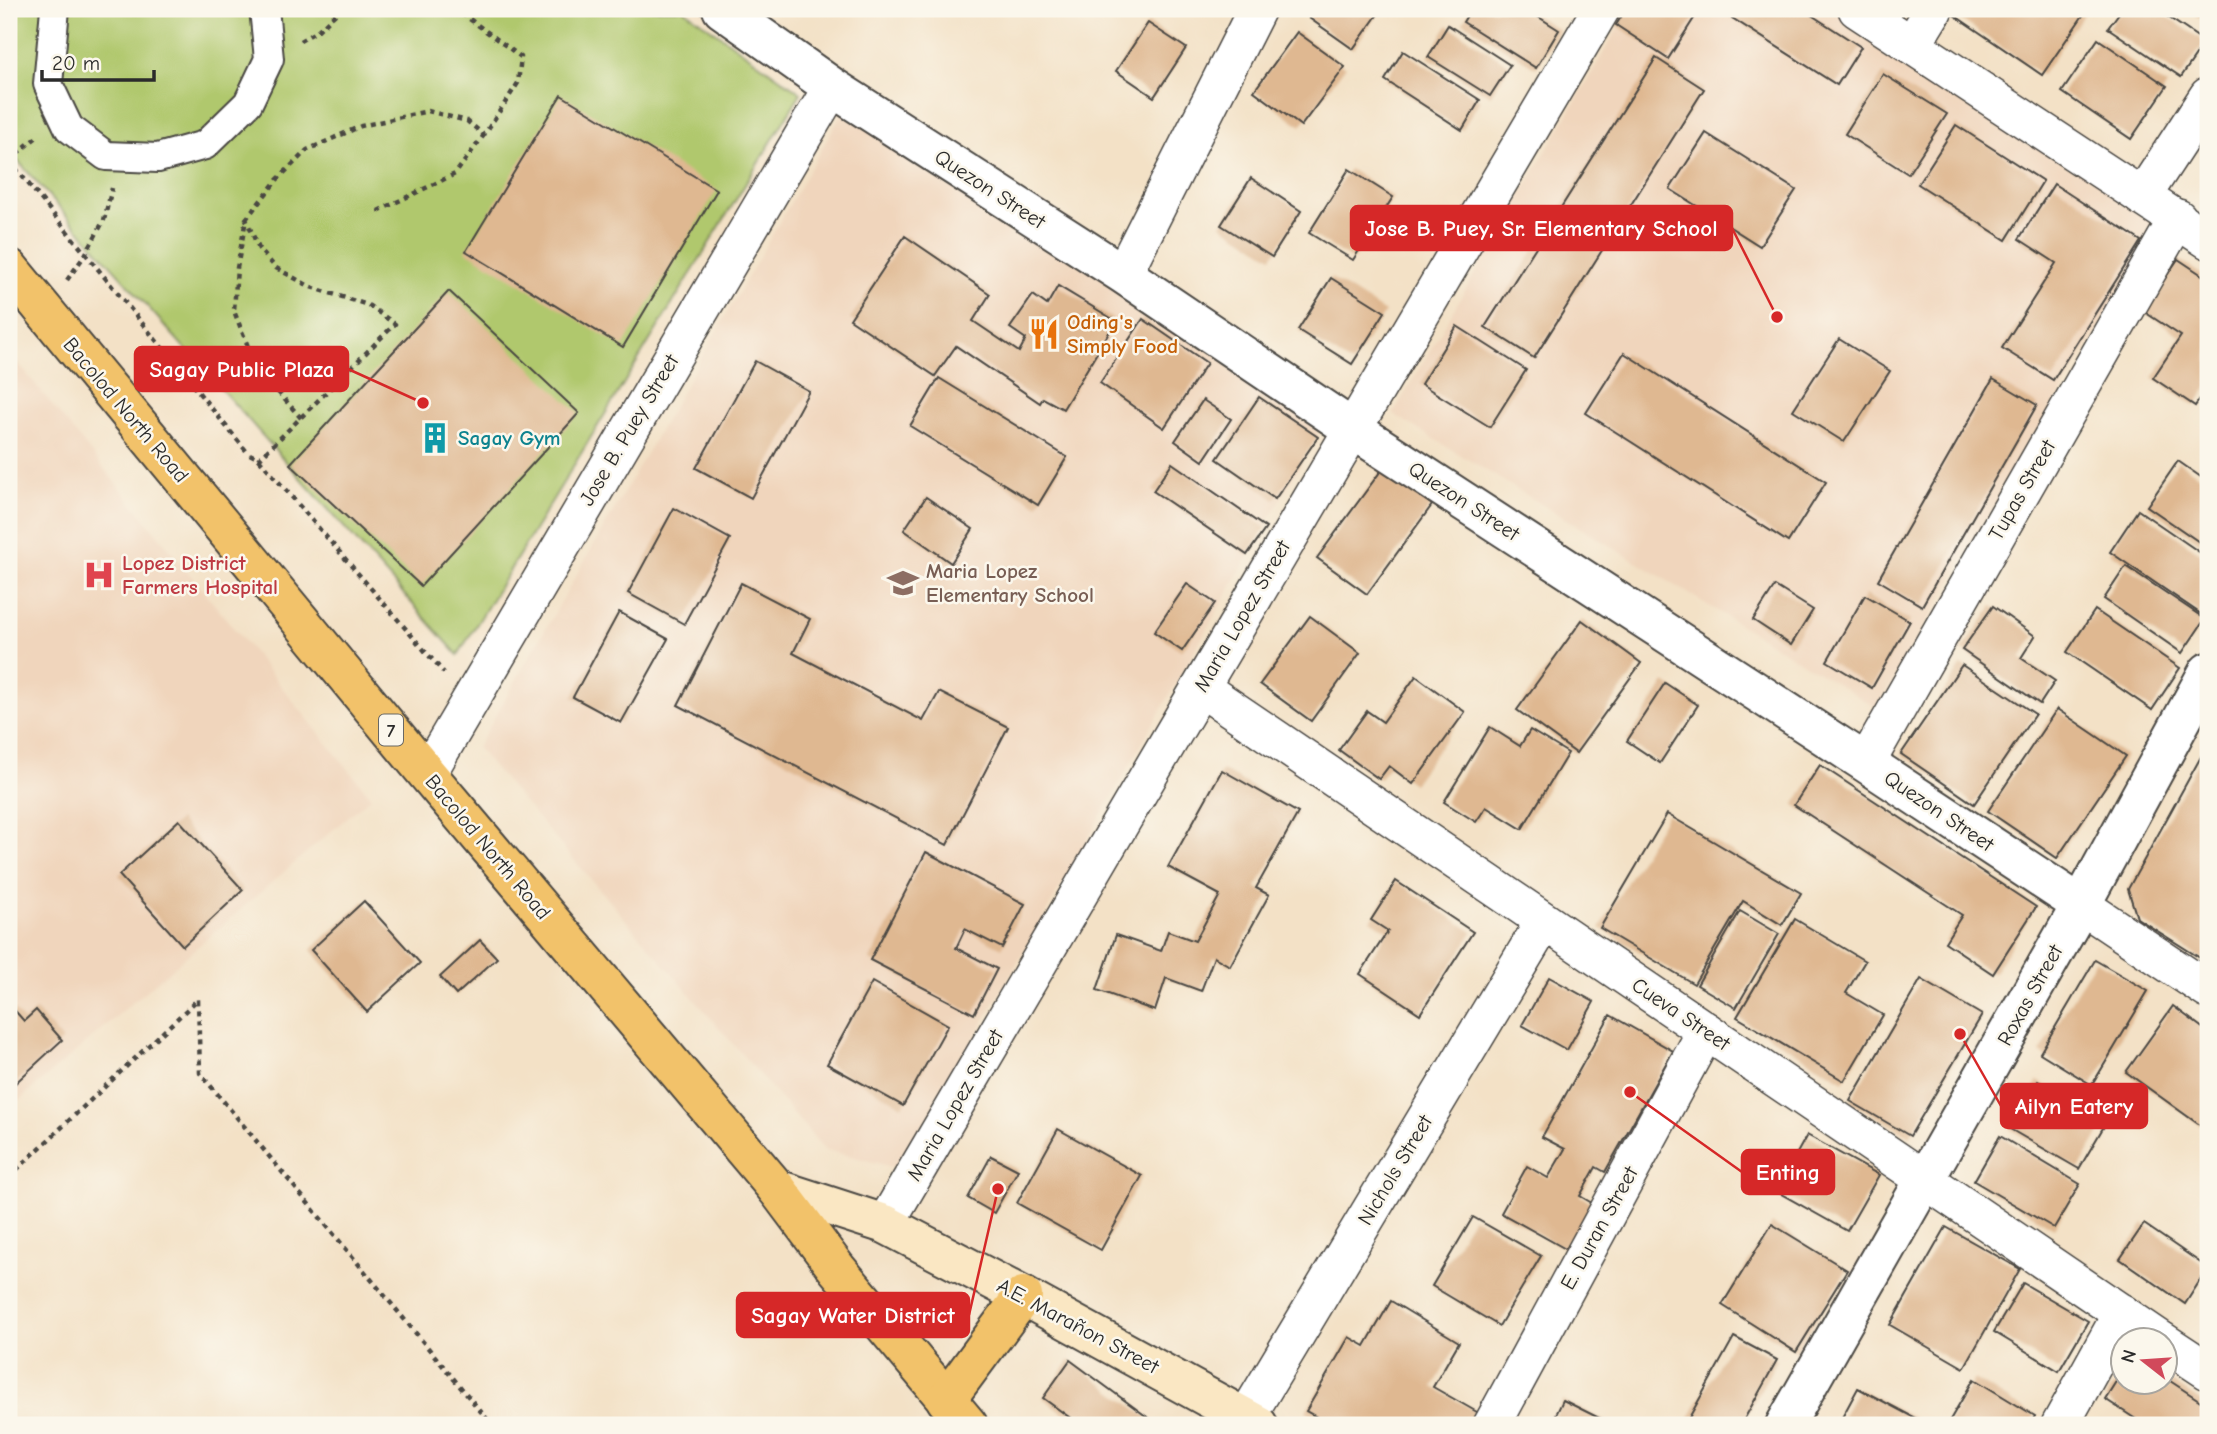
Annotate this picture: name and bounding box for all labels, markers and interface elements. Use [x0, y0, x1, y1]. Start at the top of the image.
scale bar [42, 38, 154, 82]
text: 20 m [52, 51, 100, 75]
street label: Quezon Street [930, 144, 1051, 234]
callout: Jose B. Puey, Sr. Elementary School [1351, 206, 1732, 250]
text: Jose B. Puey, Sr. Elementary School [1364, 215, 1718, 242]
place label: Oding's Simply Food [1067, 310, 1178, 358]
restaurant icon: Oding's Simply Food [1027, 317, 1061, 351]
street label: Bacolod North Road [58, 333, 194, 487]
callout: Sagay Public Plaza [135, 347, 348, 391]
street label: Jose B. Puey Street [574, 349, 684, 510]
text: Sagay Public Plaza [150, 356, 334, 383]
building icon: Sagay Gym [418, 421, 452, 455]
place label: Sagay Gym [458, 426, 561, 450]
street label: Tupas Street [1984, 435, 2061, 545]
street label: Quezon Street [1404, 456, 1525, 546]
street label: Maria Lopez Street [1189, 535, 1296, 696]
place label: Lopez District Farmers Hospital [122, 551, 278, 599]
hospital icon: Lopez District Farmers Hospital [82, 558, 116, 592]
place label: Maria Lopez Elementary School [926, 559, 1094, 607]
school or university icon: Maria Lopez Elementary School [886, 566, 920, 600]
road number: 7 [379, 715, 403, 746]
street label: Quezon Street [1880, 766, 1999, 857]
street label: Bacolod North Road [420, 770, 556, 924]
street label: Roxas Street [1992, 940, 2068, 1050]
street label: Cueva Street [1627, 972, 1735, 1056]
street label: Maria Lopez Street [902, 1024, 1009, 1185]
callout: Ailyn Eatery [2001, 1084, 2147, 1128]
text: Ailyn Eatery [2015, 1093, 2134, 1120]
street label: Nichols Street [1353, 1110, 1438, 1229]
callout: Enting [1742, 1150, 1834, 1194]
text: Enting [1756, 1159, 1820, 1186]
street label: E. Duran Street [1555, 1161, 1643, 1294]
street label: A.E. Marañon Street [993, 1273, 1164, 1379]
callout: Sagay Water District [737, 1293, 969, 1337]
text: Sagay Water District [751, 1302, 955, 1329]
north arrow [2108, 1326, 2178, 1396]
text: N [2116, 1347, 2141, 1365]

